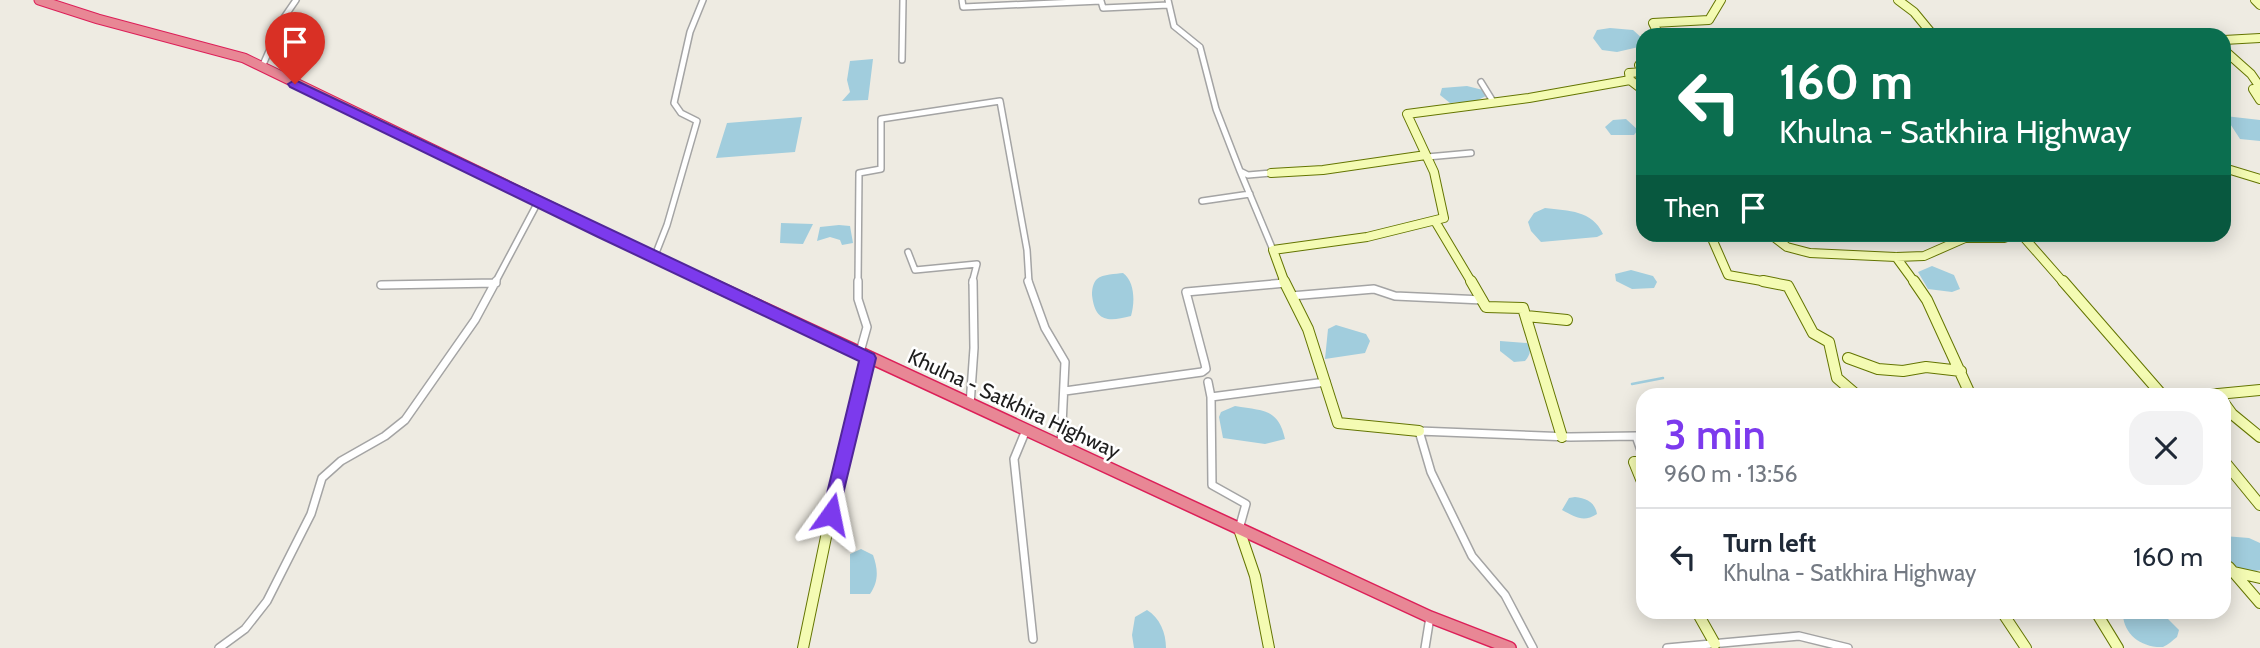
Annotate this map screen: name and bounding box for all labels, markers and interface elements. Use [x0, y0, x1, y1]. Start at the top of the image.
pin [265, 12.0, 325, 84]
icon: arrive [276, 23, 314, 61]
text: 160 m [1779, 52, 1913, 111]
icon: left [1664, 56, 1755, 147]
text: Khulna - Satkhira Highway [1779, 112, 2131, 151]
icon: arrive [1734, 189, 1772, 227]
text: Then [1664, 192, 1720, 224]
street label: Khulna - Satkhira Highway [904, 343, 1125, 464]
text: 3 min [1664, 408, 1766, 460]
button: close [2129, 411, 2203, 485]
text: 960 m · 13:56 [1664, 460, 1798, 488]
position arrow [794, 477, 868, 551]
text: Turn left [1723, 527, 1816, 559]
icon: left [1664, 538, 1702, 576]
text: 160 m [2133, 541, 2203, 573]
text: Khulna - Satkhira Highway [1723, 559, 1976, 587]

